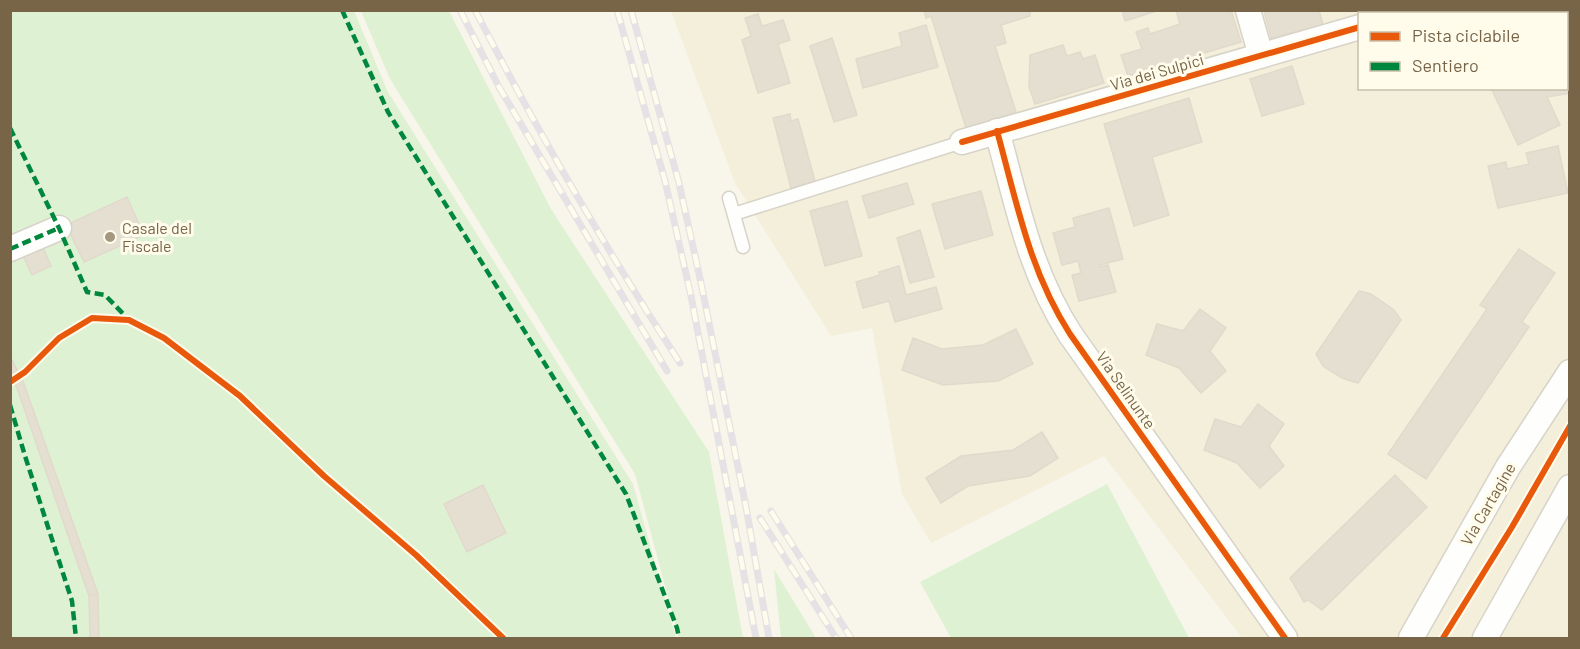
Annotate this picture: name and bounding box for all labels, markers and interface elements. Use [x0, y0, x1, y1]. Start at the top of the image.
legend [1358, 12, 1568, 90]
text: Pista ciclabile [1412, 24, 1520, 46]
street label: Via dei Sulpici [1108, 49, 1206, 94]
text: Sentiero [1412, 54, 1479, 76]
place label: Casale del Fiscale [122, 218, 192, 255]
marker: Casale del Fiscale [103, 230, 117, 244]
street label: Via Selinunte [1093, 347, 1160, 432]
street label: Via Cartagine [1456, 459, 1519, 549]

